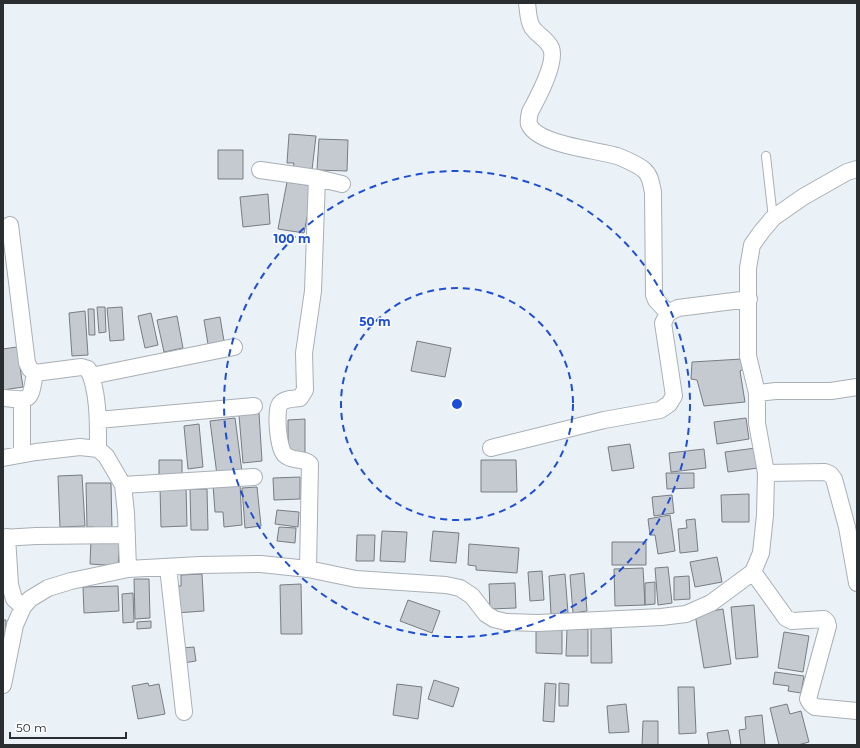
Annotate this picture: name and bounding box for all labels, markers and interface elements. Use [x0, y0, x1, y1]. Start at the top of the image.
text: 100 m [274, 231, 310, 246]
text: 50 m [359, 314, 391, 329]
centre of rings [450, 397, 464, 411]
scale bar [10, 714, 126, 740]
text: 50 m [16, 720, 47, 735]

